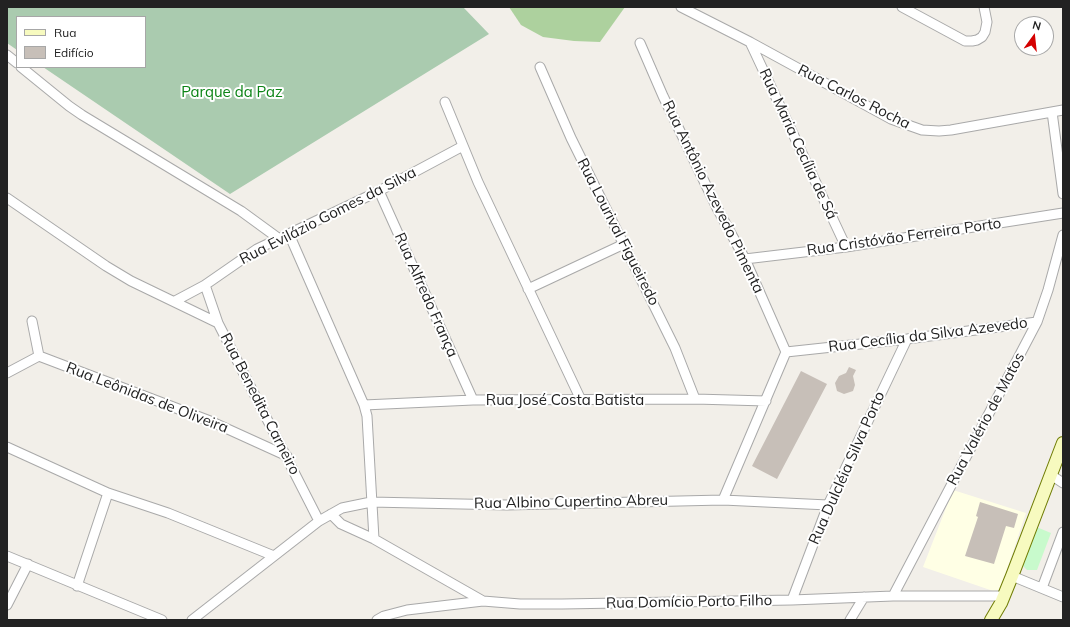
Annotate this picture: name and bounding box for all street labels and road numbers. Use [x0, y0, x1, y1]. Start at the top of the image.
street label: Rua Carlos Rocha [795, 61, 913, 133]
street label: Rua Maria Cecília de Sá [755, 66, 841, 222]
street label: Rua Antônio Azevedo Pimenta [658, 98, 768, 296]
street label: Rua Lourival Figueiredo [573, 155, 663, 309]
street label: Rua Evilázio Gomes da Silva [237, 163, 419, 269]
street label: Rua Cristóvão Ferreira Porto [806, 214, 1002, 260]
street label: Rua Alfredo França [390, 230, 462, 360]
street label: Rua Cecília da Silva Azevedo [827, 314, 1029, 356]
street label: Rua Benedita Carneiro [216, 330, 304, 478]
street label: Rua Valério de Matos [943, 349, 1029, 489]
street label: Rua Leônidas de Oliveira [63, 359, 231, 437]
street label: Rua Dulcléia Silva Porto [805, 389, 889, 547]
street label: Rua José Costa Batista [486, 391, 644, 409]
street label: Rua Albino Cupertino Abreu [474, 491, 668, 513]
street label: Rua Domício Porto Filho [606, 592, 772, 612]

